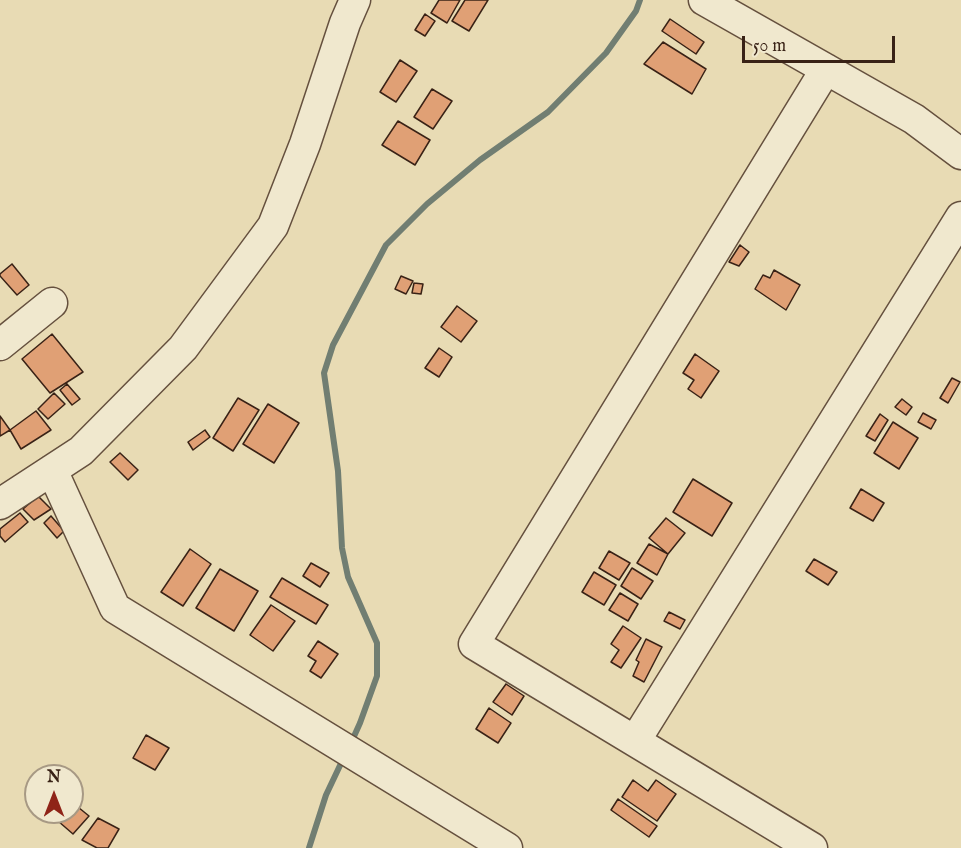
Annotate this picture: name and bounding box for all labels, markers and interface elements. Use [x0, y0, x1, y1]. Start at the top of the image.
scale bar [745, 24, 898, 62]
text: 50 m [753, 35, 786, 58]
north arrow [24, 764, 84, 824]
text: N [47, 768, 61, 788]

